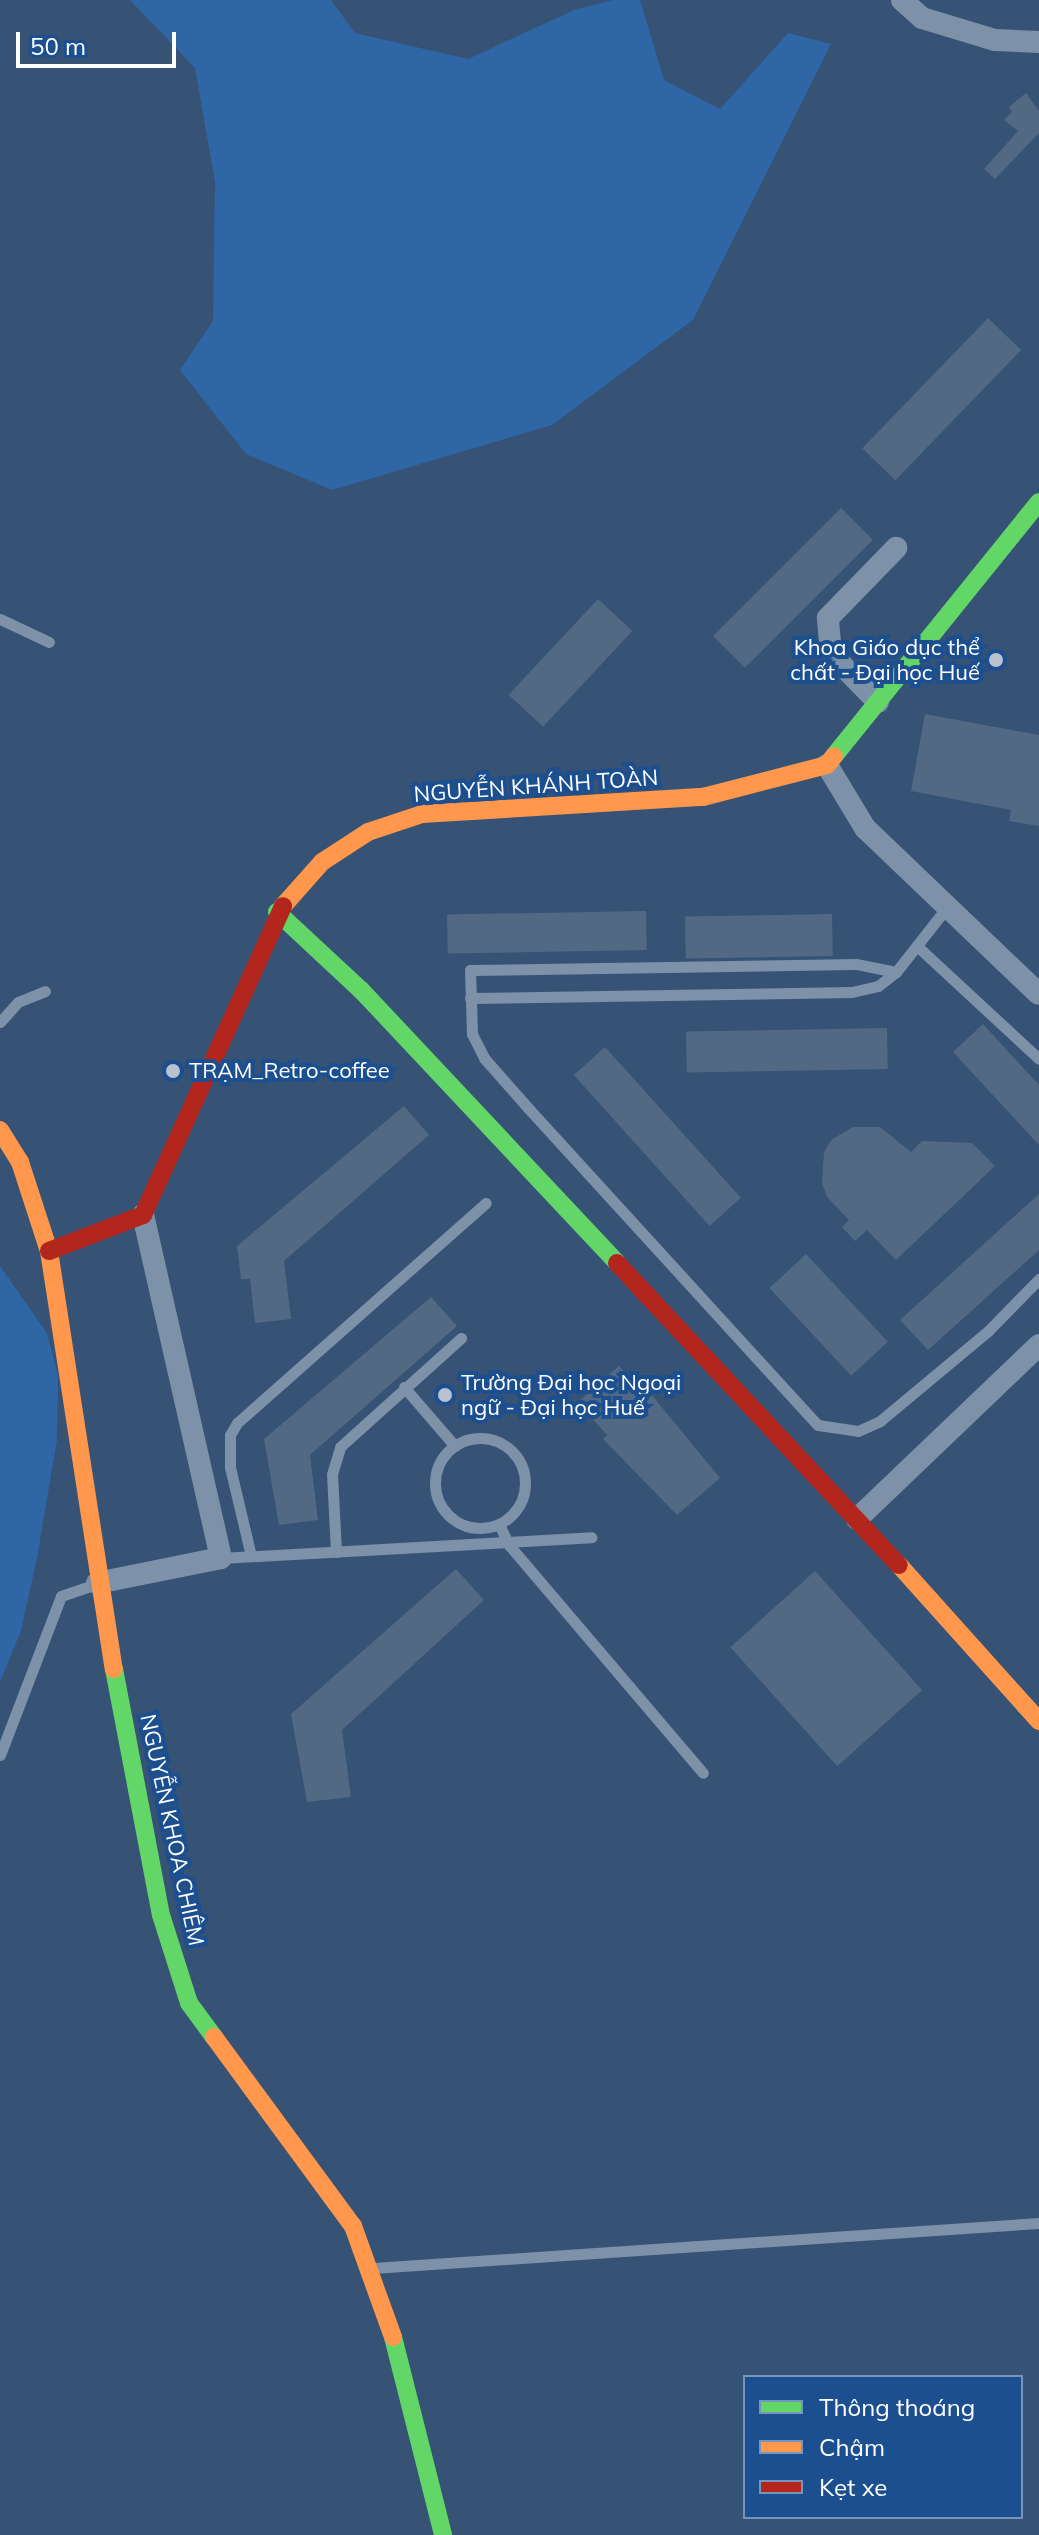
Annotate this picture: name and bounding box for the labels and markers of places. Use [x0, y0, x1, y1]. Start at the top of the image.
place label: Khoa Giáo dục thể chất - Đại học Huế [790, 634, 980, 686]
marker: Khoa Giáo dục thể chất - Đại học Huế [987, 651, 1005, 669]
place label: TRẠM_Retro-coffee [189, 1058, 390, 1084]
marker: TRẠM_Retro-coffee [164, 1062, 182, 1080]
place label: Trường Đại học Ngoại ngữ - Đại học Huế [461, 1369, 681, 1420]
marker: Trường Đại học Ngoại ngữ - Đại học Huế [436, 1386, 454, 1404]

